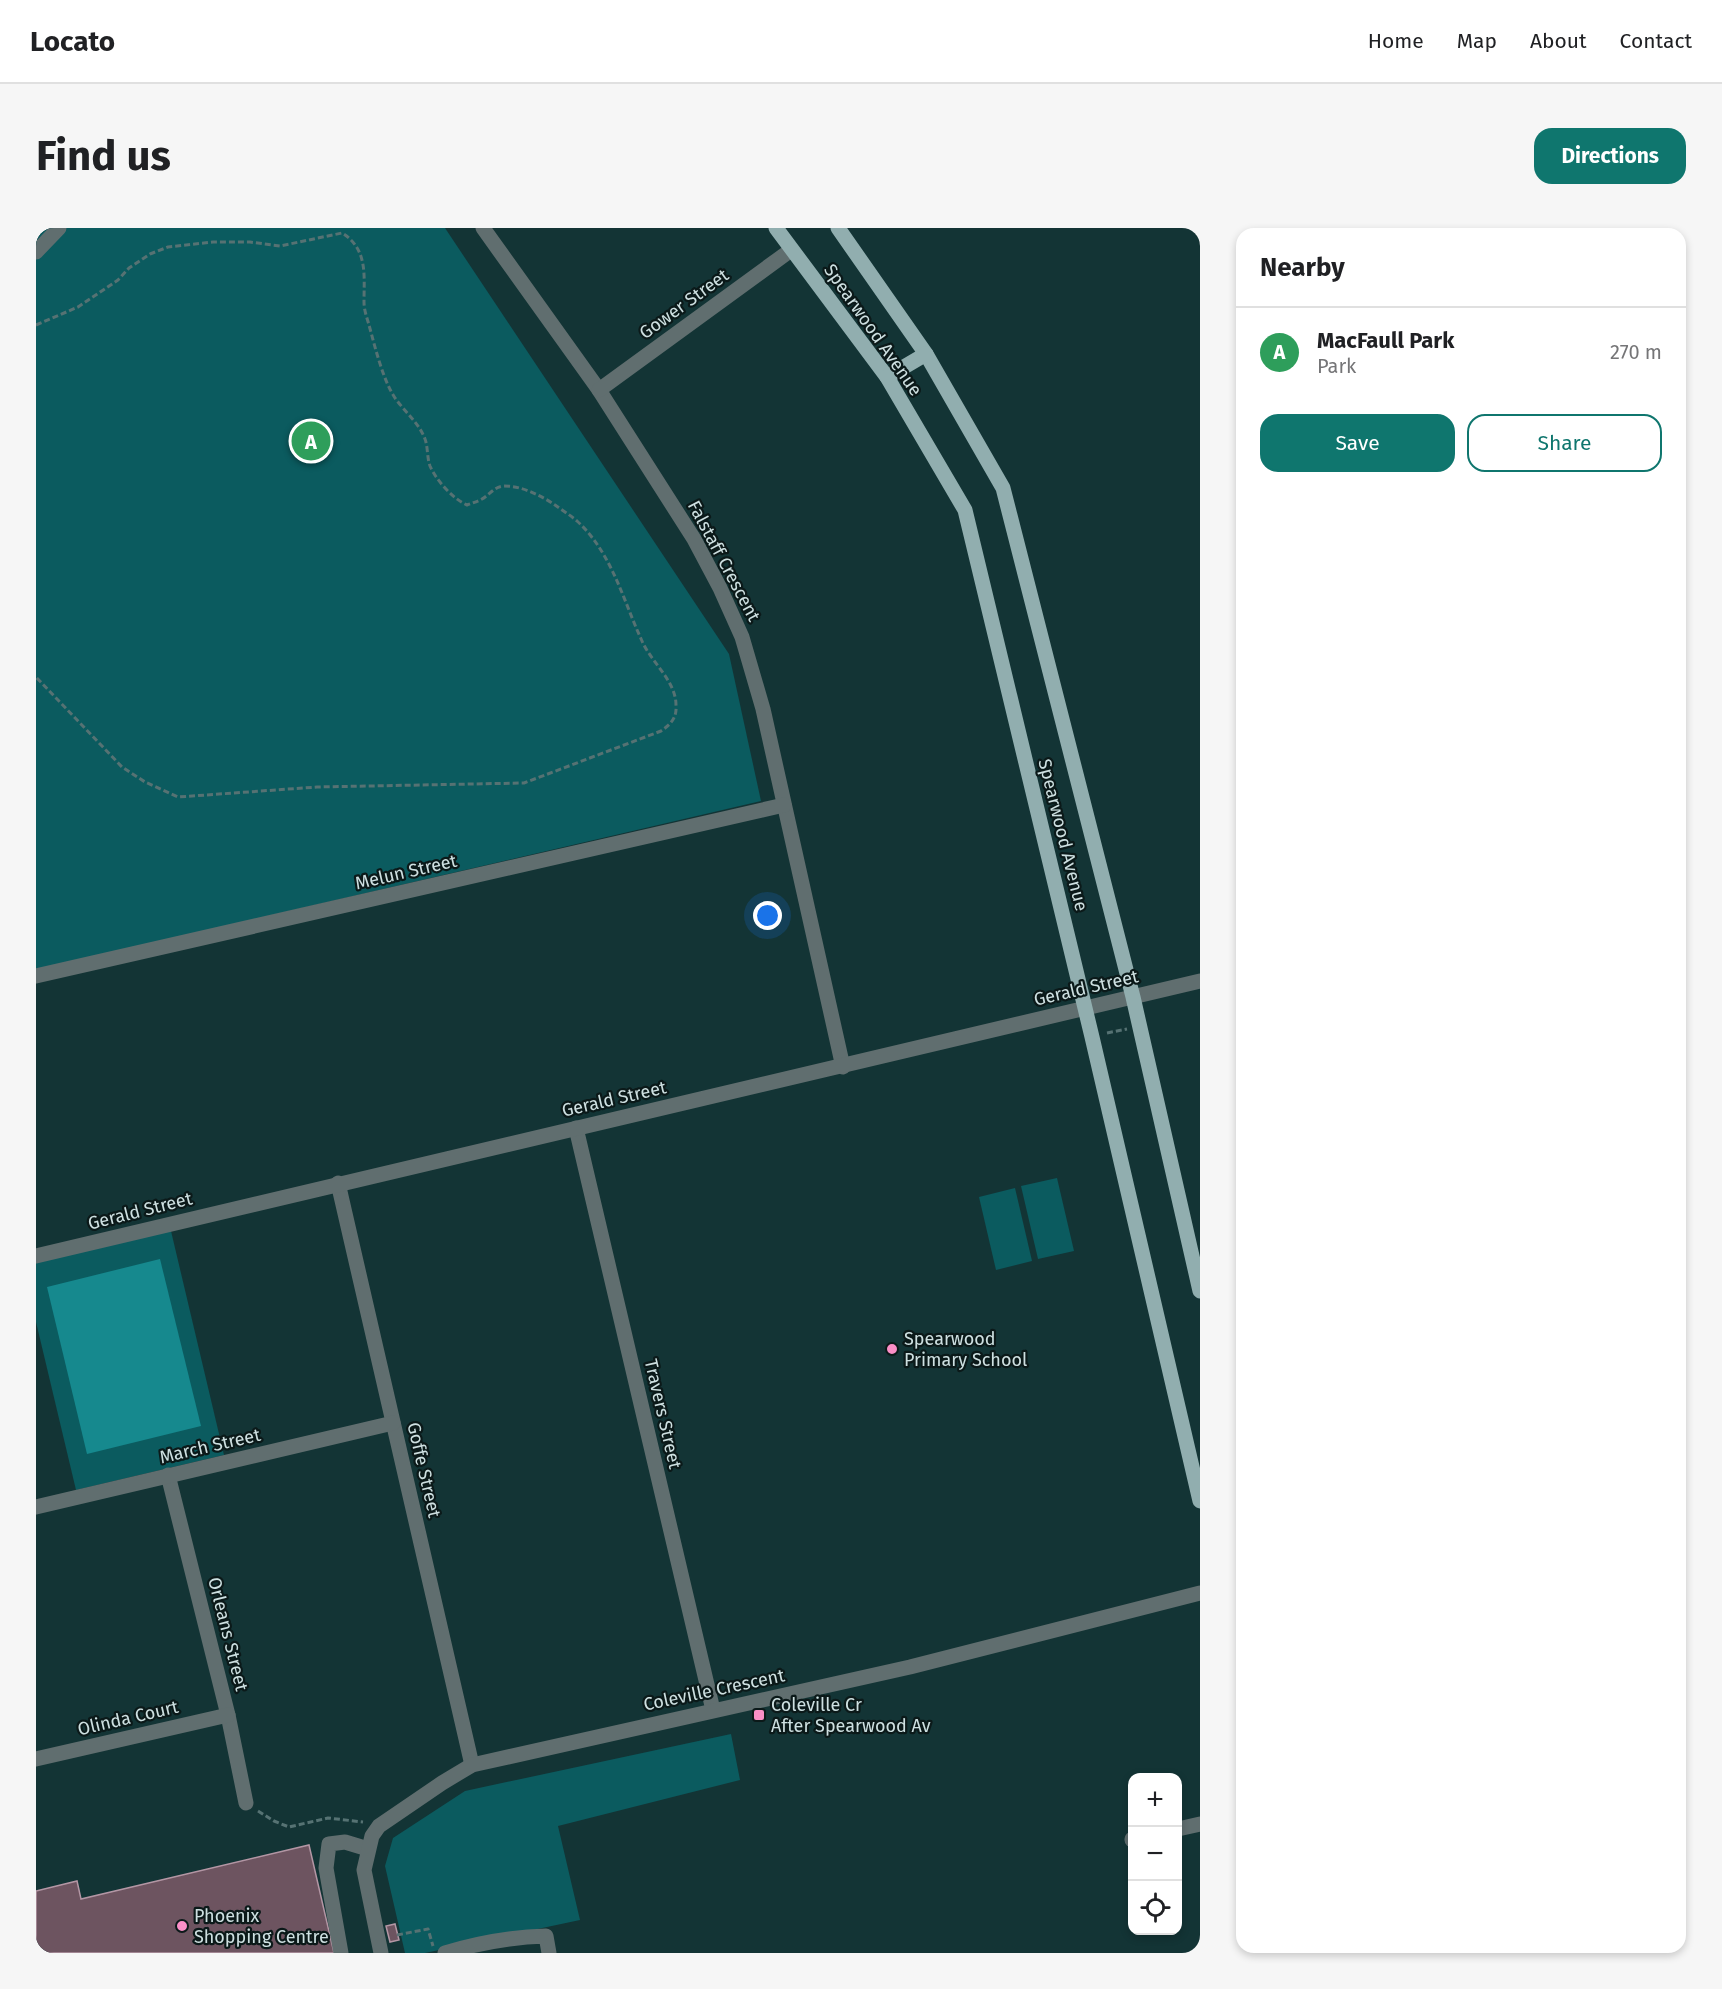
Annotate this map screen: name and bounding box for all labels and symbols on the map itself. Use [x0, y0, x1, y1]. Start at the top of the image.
street label: Spearwood Avenue [819, 260, 927, 400]
street label: Gower Street [635, 264, 733, 344]
pin: A [292, 418, 330, 464]
street label: Falstaff Crescent [683, 497, 765, 626]
street label: Spearwood Avenue [1033, 757, 1093, 913]
street label: Melun Street [353, 850, 459, 894]
your location [753, 901, 782, 930]
street label: Gerald Street [1032, 965, 1141, 1011]
street label: Gerald Street [560, 1076, 669, 1122]
street label: Gerald Street [86, 1187, 195, 1235]
place label: Spearwood Primary School [904, 1328, 1027, 1371]
marker: Spearwood Primary School [885, 1342, 899, 1356]
street label: Travers Street [640, 1357, 686, 1471]
street label: Goffe Street [402, 1420, 446, 1520]
street label: March Street [157, 1424, 263, 1468]
street label: Orleans Street [203, 1575, 253, 1694]
street label: Coleville Crescent [641, 1664, 787, 1716]
place label: Coleville Cr After Spearwood Av [771, 1694, 931, 1737]
street label: Olinda Court [75, 1696, 181, 1740]
marker: Coleville Cr After Spearwood Av [752, 1708, 766, 1722]
place label: Phoenix Shopping Centre [194, 1905, 329, 1948]
marker: Phoenix Shopping Centre [175, 1919, 189, 1933]

